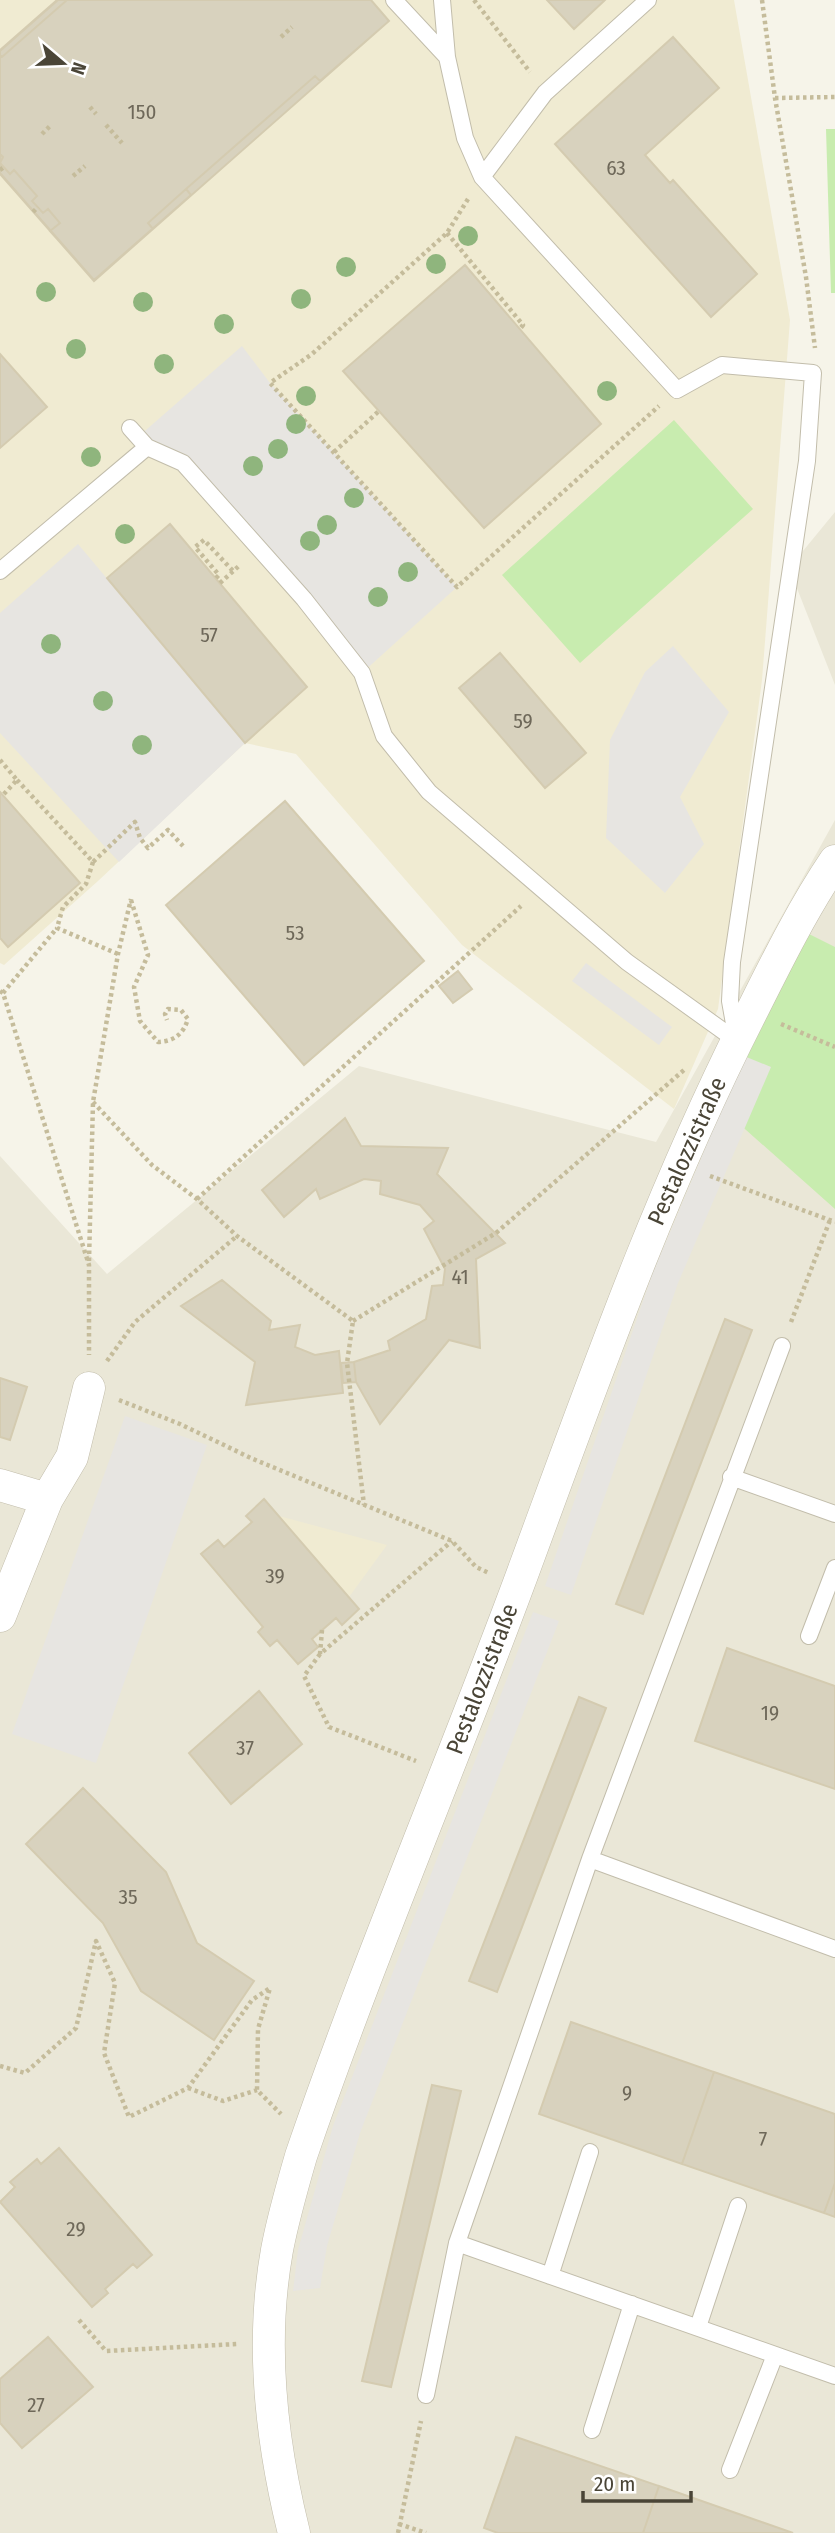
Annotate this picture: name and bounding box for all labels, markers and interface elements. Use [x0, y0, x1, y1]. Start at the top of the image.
north arrow [28, 28, 98, 98]
text: N [66, 59, 91, 78]
house number: 150 [128, 99, 156, 125]
house number: 63 [606, 155, 626, 181]
house number: 57 [200, 622, 218, 648]
house number: 59 [513, 708, 533, 734]
house number: 53 [286, 920, 304, 946]
street label: Pestalozzistraße [642, 1073, 732, 1229]
house number: 41 [451, 1264, 469, 1290]
house number: 39 [265, 1563, 285, 1589]
street label: Pestalozzistraße [440, 1600, 524, 1758]
house number: 19 [761, 1700, 779, 1726]
house number: 37 [236, 1735, 254, 1761]
house number: 35 [118, 1884, 138, 1910]
house number: 9 [622, 2080, 632, 2106]
house number: 7 [759, 2126, 767, 2152]
house number: 29 [66, 2216, 86, 2242]
house number: 27 [27, 2392, 45, 2418]
scale bar [583, 2460, 692, 2504]
text: 20 m [594, 2471, 635, 2497]

